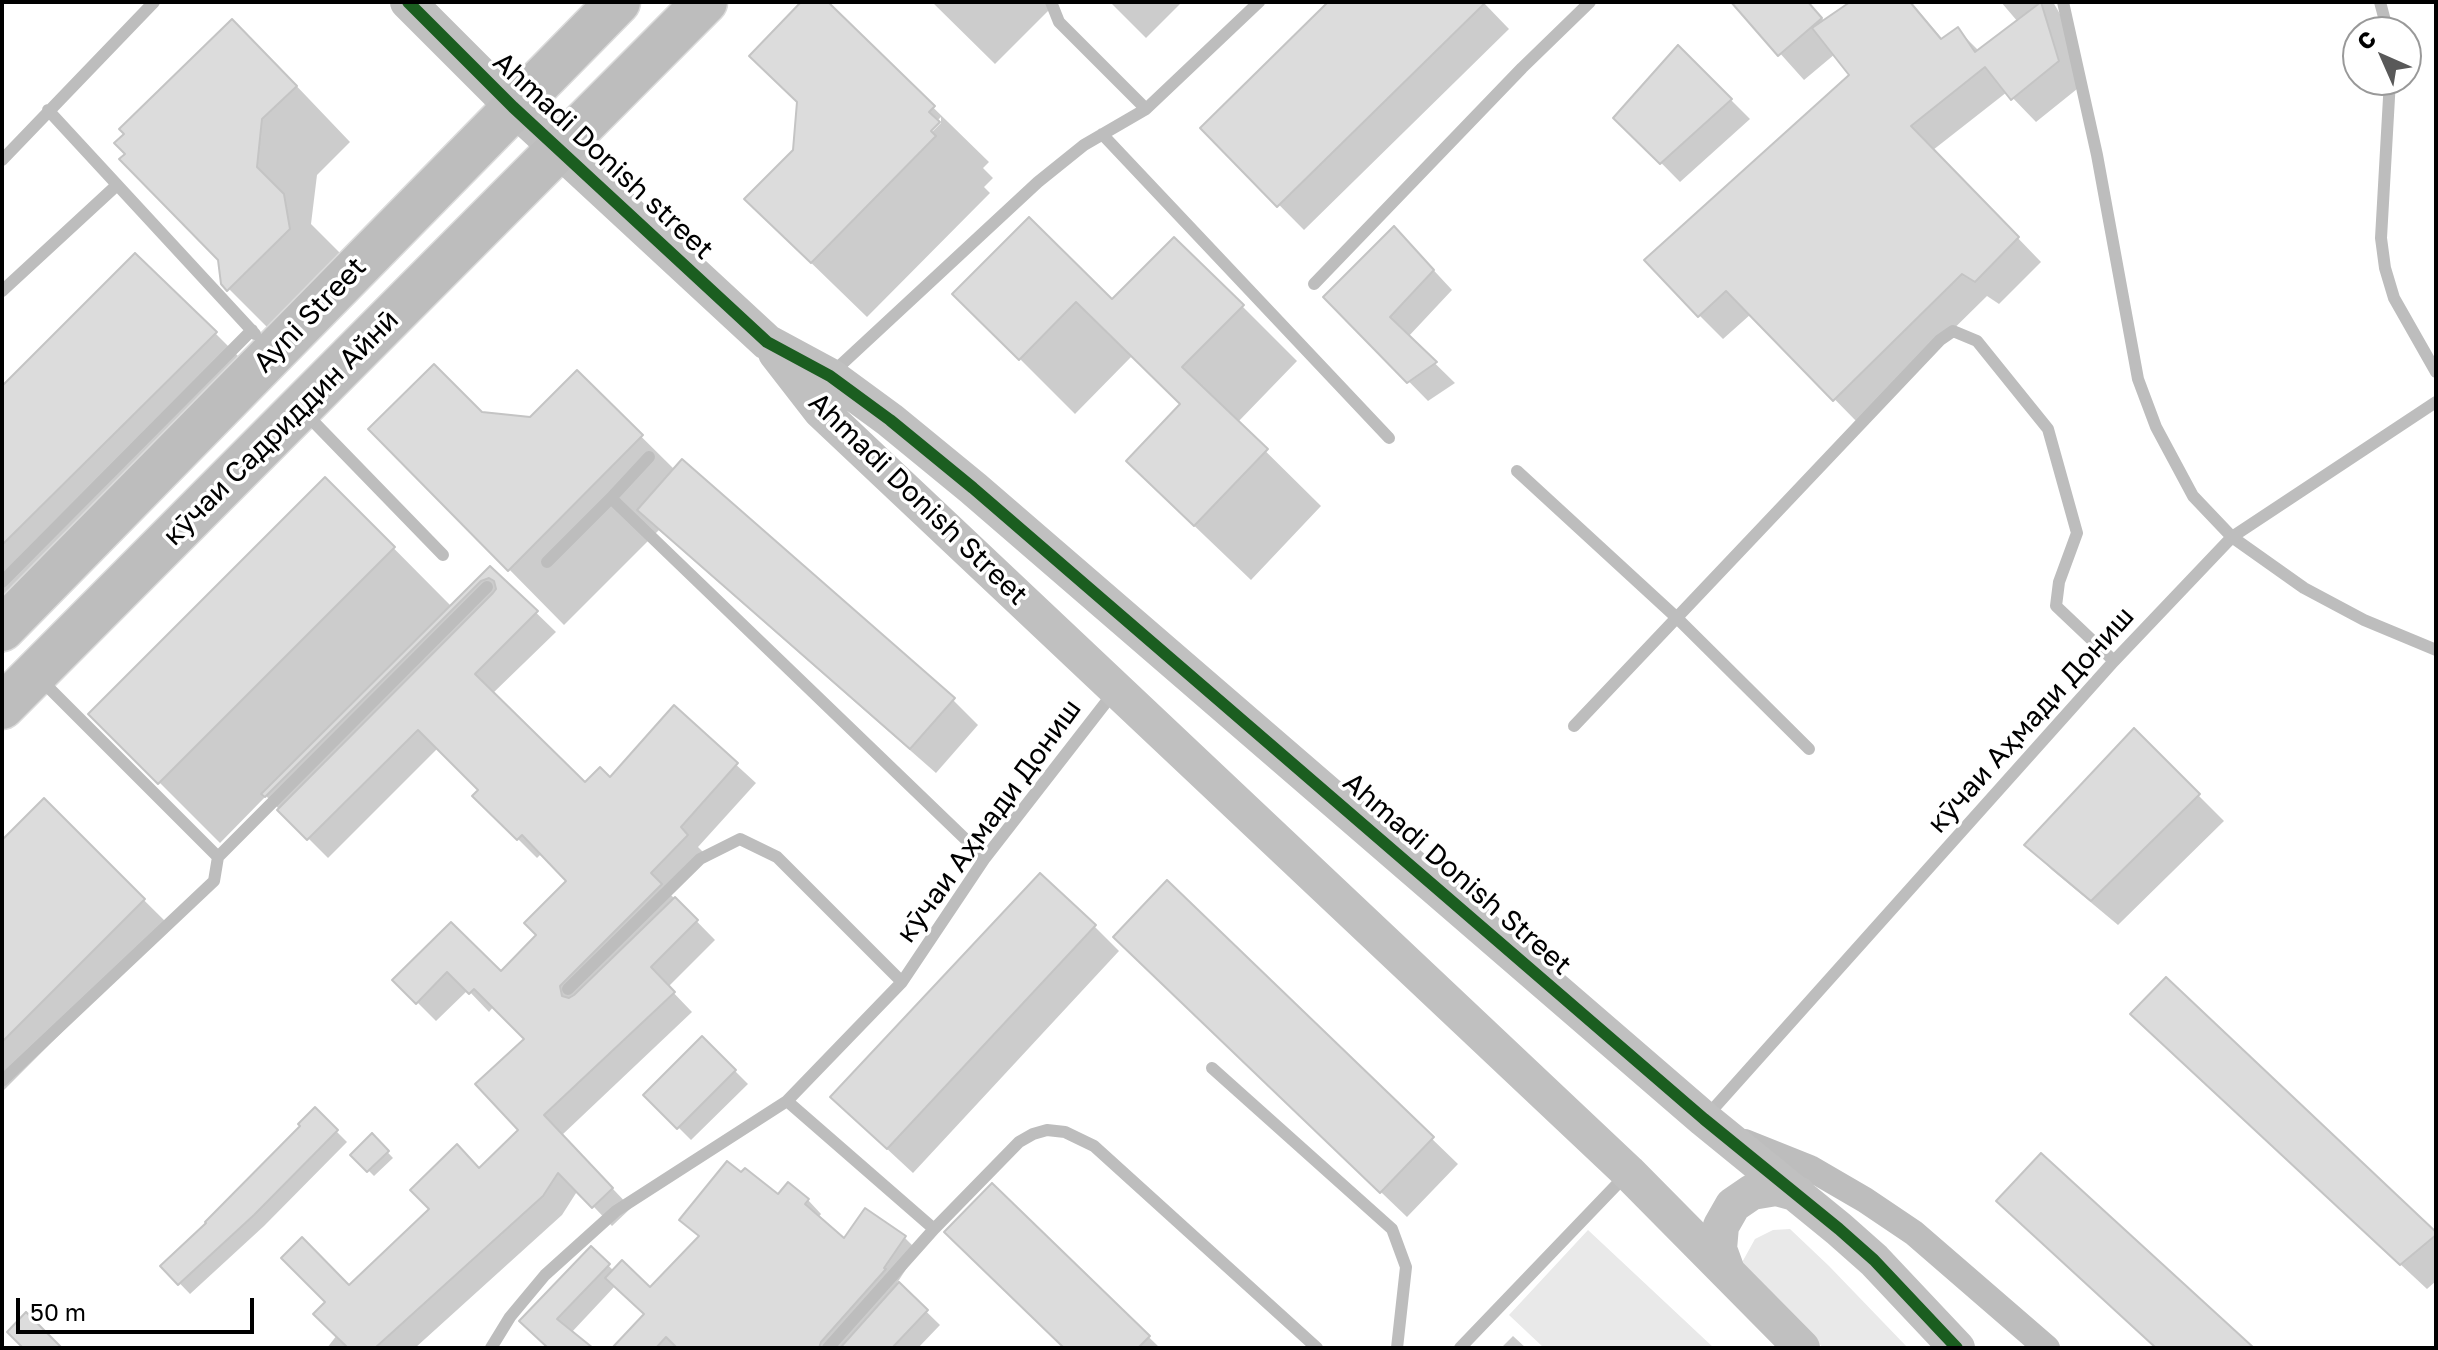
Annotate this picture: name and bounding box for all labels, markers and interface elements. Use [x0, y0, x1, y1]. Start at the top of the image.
north arrow [2342, 16, 2422, 96]
text: С [2351, 25, 2381, 55]
street label: Ahmadi Donish street [486, 45, 720, 267]
street label: Ayni Street [247, 250, 373, 380]
street label: кӯчаи Садриддин Айнӣ [156, 303, 406, 553]
street label: Ahmadi Donish Street [802, 386, 1034, 612]
street label: кӯчаи Аҳмади Дониш [1921, 600, 2141, 840]
street label: кӯчаи Аҳмади Дониш [889, 693, 1089, 949]
street label: Ahmadi Donish Street [1336, 766, 1578, 982]
scale bar [20, 1282, 258, 1332]
text: 50 m [30, 1297, 86, 1326]

